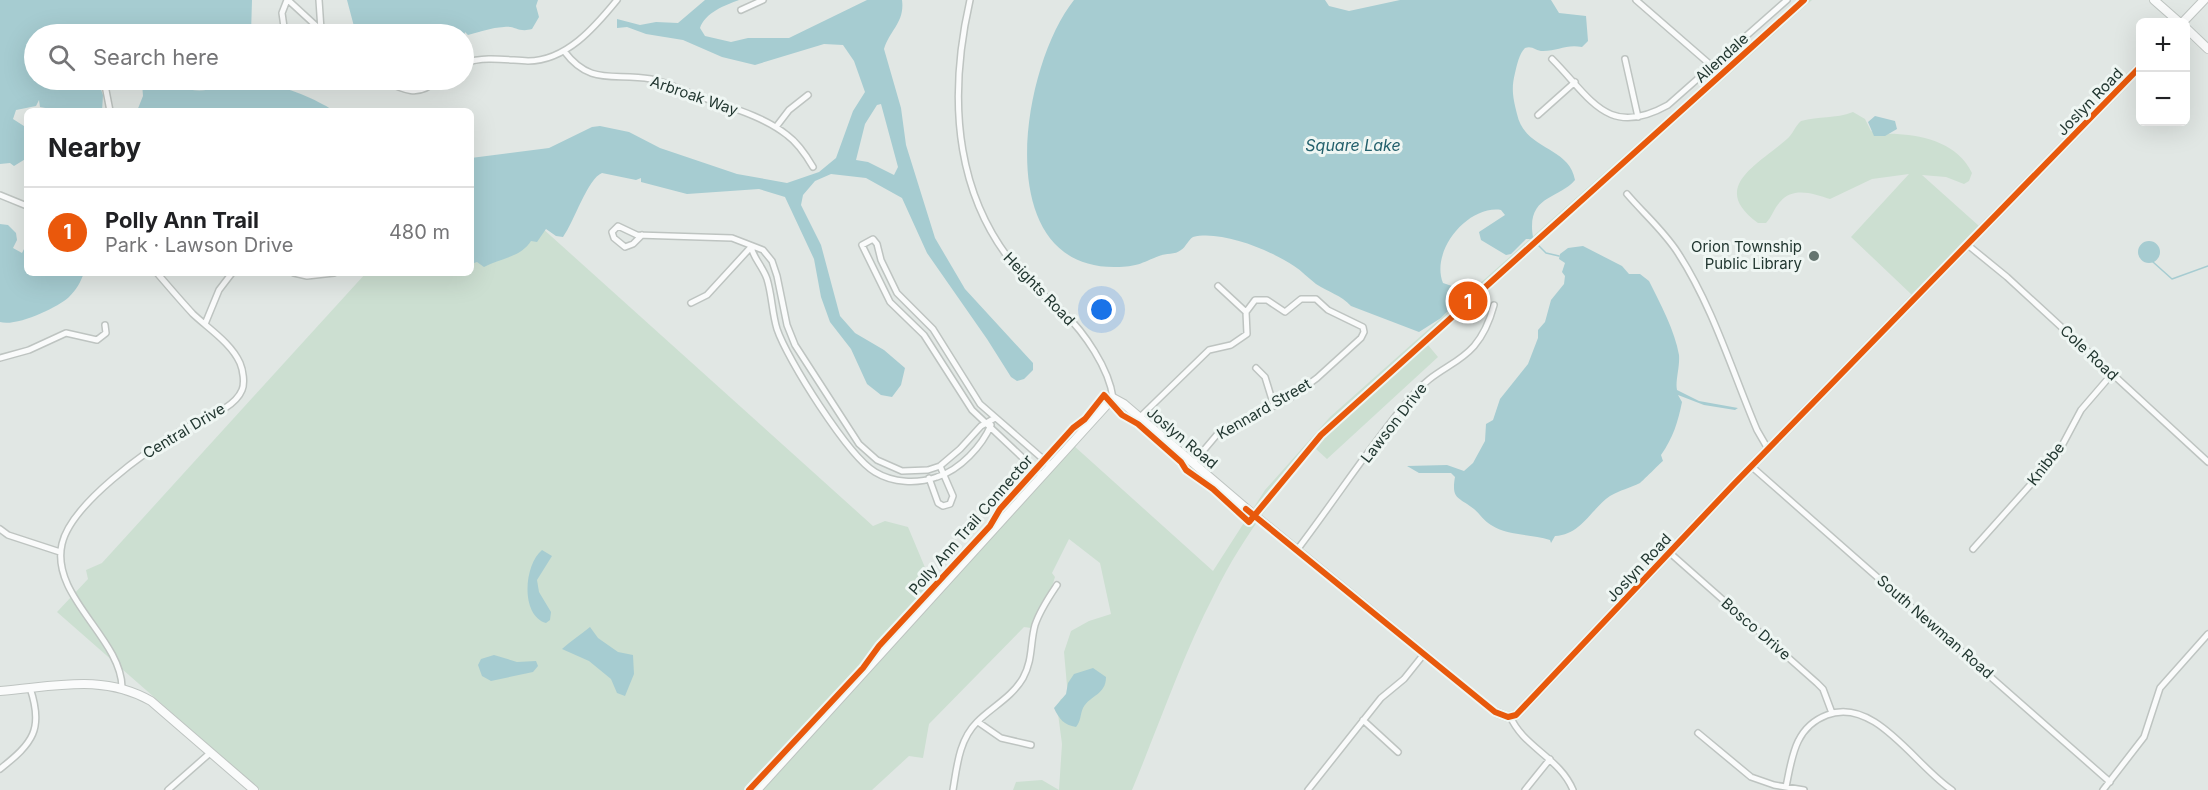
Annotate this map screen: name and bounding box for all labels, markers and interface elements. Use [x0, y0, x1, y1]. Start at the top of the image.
map controls [2136, 18, 2190, 126]
button: + [2136, 18, 2190, 72]
search box [24, 24, 474, 90]
street label: Allendale [1691, 29, 1752, 87]
icon: search [45, 41, 78, 74]
text: Search here [93, 44, 219, 70]
street label: Joslyn Road [2053, 64, 2127, 139]
street label: Arbroak Way [648, 72, 741, 120]
button: − [2136, 72, 2190, 126]
text: Nearby [48, 132, 141, 163]
water label: Square Lake [1305, 135, 1401, 155]
text: Polly Ann Trail [105, 207, 259, 233]
text: 1 [63, 220, 72, 244]
text: 480 m [389, 220, 450, 244]
text: Park · Lawson Drive [105, 233, 293, 257]
place label: Orion Township Public Library [1691, 237, 1803, 273]
street label: Heights Road [1000, 248, 1079, 329]
marker: Orion Township Public Library [1807, 249, 1821, 263]
pin: 1 [1448, 278, 1488, 324]
your location [1087, 295, 1116, 324]
street label: Cole Road [2056, 321, 2122, 384]
street label: Kennard Street [1213, 374, 1314, 443]
street label: Lawson Drive [1356, 379, 1431, 467]
street label: Central Drive [139, 399, 228, 463]
street label: Joslyn Road [1143, 402, 1222, 473]
street label: Knibbe [2023, 438, 2068, 489]
street label: Polly Ann Trail Connector [905, 450, 1037, 599]
street label: Joslyn Road [1602, 529, 1675, 606]
street label: South Newman Road [1873, 571, 1998, 682]
street label: Bosco Drive [1718, 593, 1795, 664]

